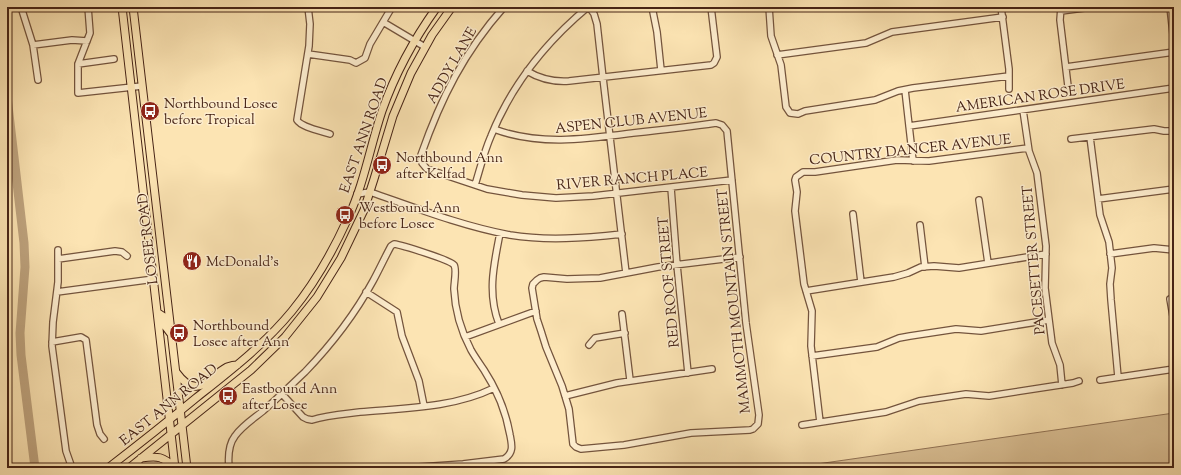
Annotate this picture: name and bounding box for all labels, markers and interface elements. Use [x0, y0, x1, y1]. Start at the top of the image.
street label: ADDY LANE [423, 23, 483, 108]
street label: EAST ANN ROAD [336, 75, 394, 196]
street label: AMERICAN ROSE DRIVE [955, 75, 1127, 119]
place label: Northbound Losee before Tropical [164, 95, 278, 131]
bus stop icon: Northbound Losee before Tropical [139, 100, 161, 122]
street label: ASPEN CLUB AVENUE [554, 104, 709, 140]
street label: COUNTRY DANCER AVENUE [808, 130, 1013, 172]
place label: Northbound Ann after Kelfad [396, 149, 503, 185]
bus stop icon: Northbound Ann after Kelfad [371, 154, 393, 176]
street label: RIVER RANCH PLACE [556, 163, 709, 197]
street label: PACESETTER STREET [1018, 184, 1051, 335]
street label: MAMMOTH MOUNTAIN STREET [713, 187, 757, 414]
street label: LOSEE ROAD [133, 192, 165, 286]
place label: Westbound Ann before Losee [359, 199, 460, 235]
bus stop icon: Westbound Ann before Losee [334, 204, 356, 226]
street label: RED ROOF STREET [654, 215, 686, 348]
restaurant icon: McDonald's [181, 250, 203, 272]
place label: McDonald's [206, 253, 279, 273]
place label: Northbound Losee after Ann [193, 317, 289, 353]
bus stop icon: Northbound Losee after Ann [168, 322, 190, 344]
street label: EAST ANN ROAD [116, 360, 223, 451]
place label: Eastbound Ann after Losee [242, 380, 337, 416]
bus stop icon: Eastbound Ann after Losee [217, 385, 239, 407]

